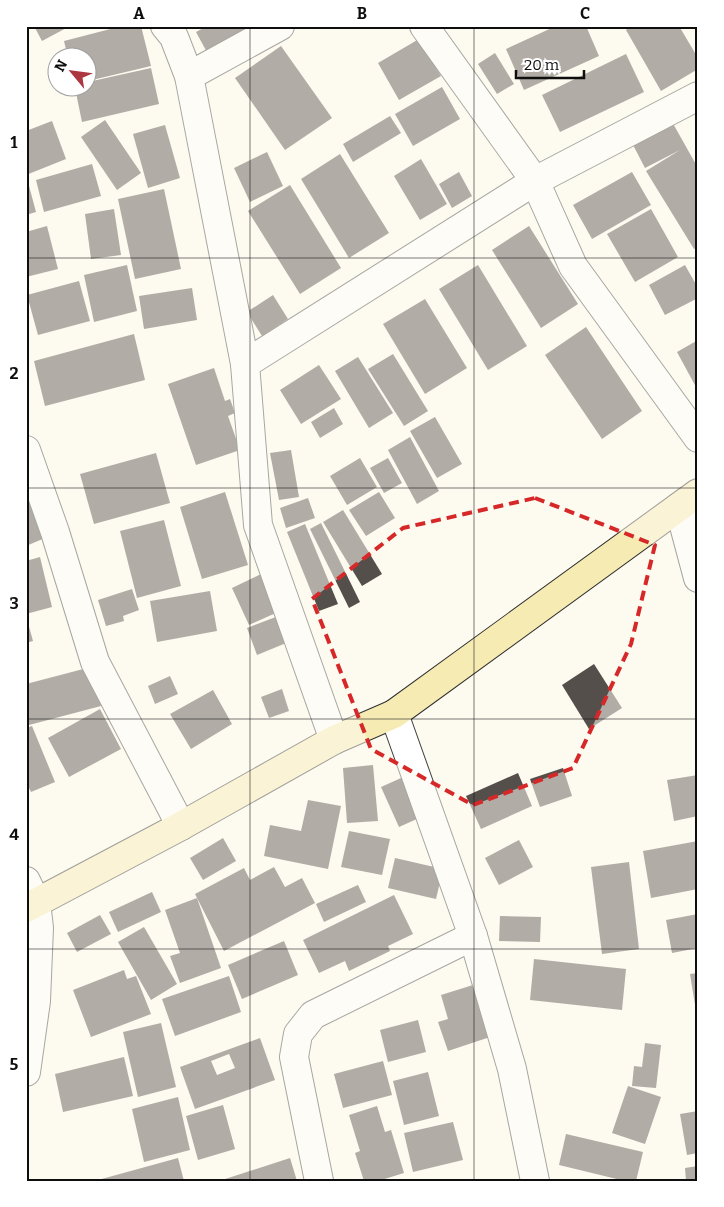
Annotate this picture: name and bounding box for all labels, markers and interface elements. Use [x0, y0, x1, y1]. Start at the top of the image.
text: A [133, 4, 145, 23]
text: B [357, 4, 367, 23]
text: C [580, 4, 590, 23]
north arrow [48, 48, 98, 98]
scale bar [516, 48, 584, 80]
text: 20 m [524, 56, 560, 74]
text: N [51, 57, 71, 75]
text: 1 [11, 133, 18, 152]
text: 2 [9, 364, 19, 383]
text: 3 [9, 594, 19, 613]
text: 4 [9, 825, 19, 844]
text: 5 [10, 1055, 19, 1074]

